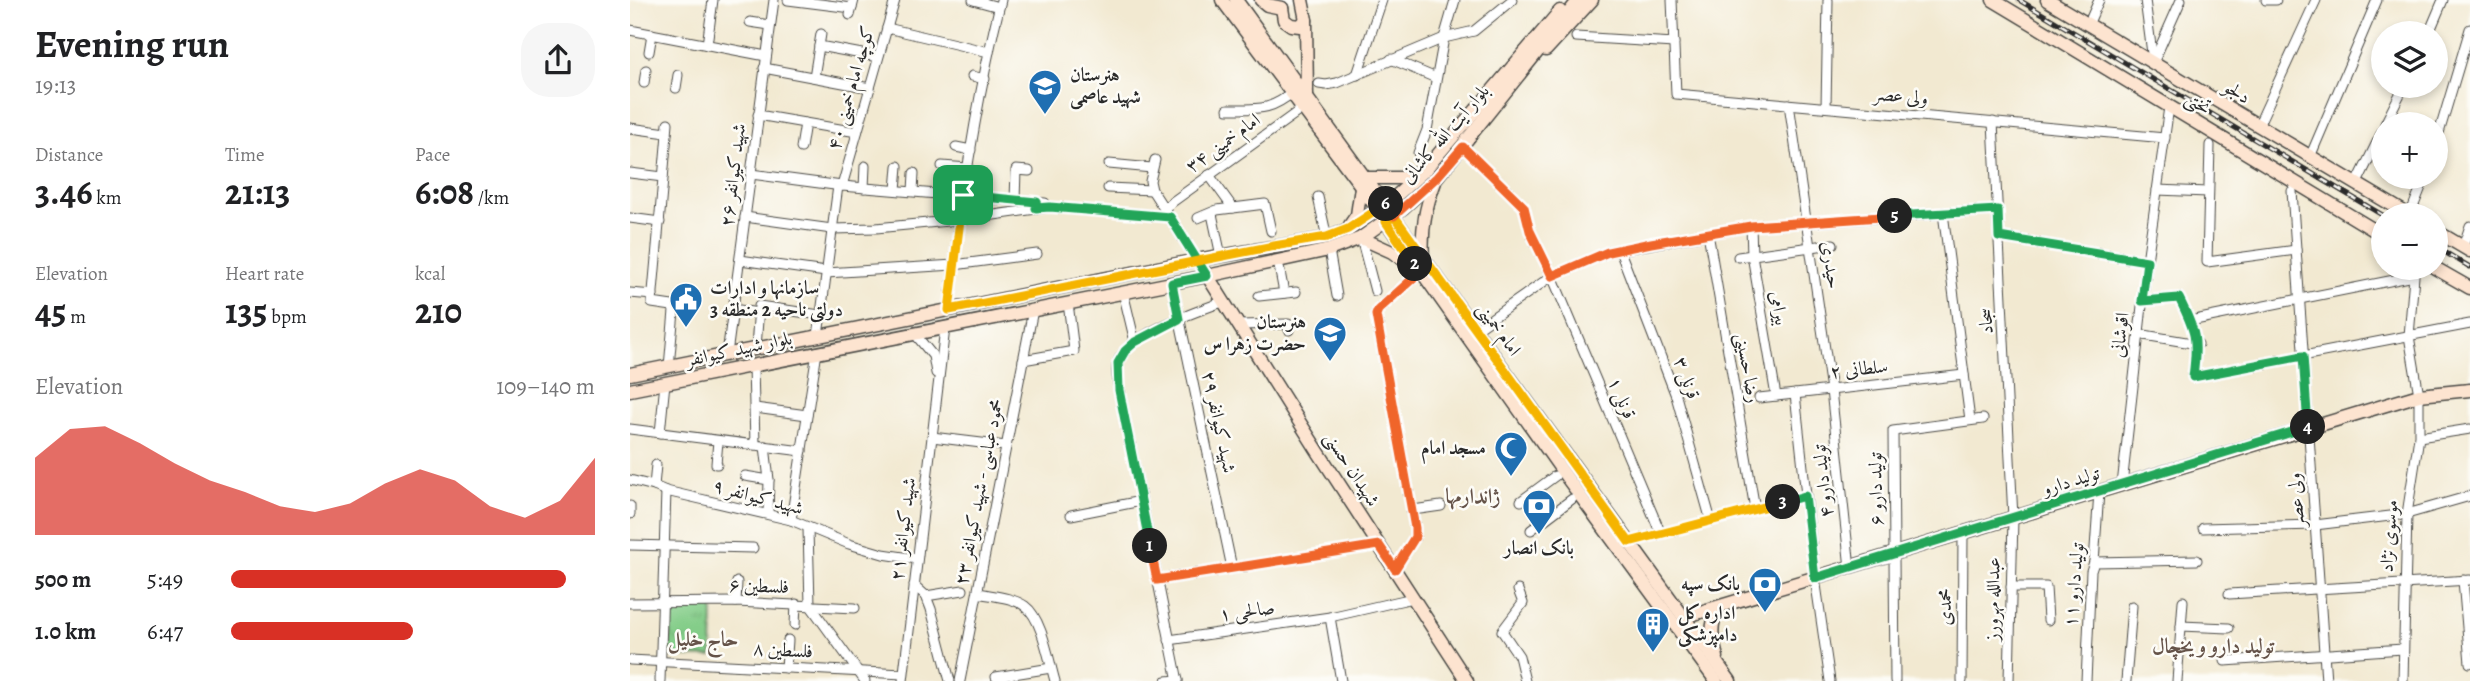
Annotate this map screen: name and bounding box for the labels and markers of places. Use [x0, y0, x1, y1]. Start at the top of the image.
place label: هنرستان شهید عاصمی [1070, 62, 1141, 110]
school or university icon: هنرستان شهید عاصمی [1026, 67, 1064, 116]
pin [933, 165, 993, 225]
pin: 6 [1368, 186, 1404, 222]
pin: 5 [1878, 198, 1912, 234]
pin: 2 [1398, 246, 1432, 282]
place label: سازمانها و ادارات دولتی ناحیه 2 منطقه 3 [710, 275, 843, 323]
public building icon: سازمانها و ادارات دولتی ناحیه 2 منطقه 3 [667, 280, 705, 329]
place label: هنرستان حضرت زهرا س [1203, 309, 1306, 357]
school or university icon: هنرستان حضرت زهرا س [1311, 314, 1349, 363]
pin: 4 [2290, 410, 2326, 444]
mosque icon: مسجد امام [1492, 429, 1530, 478]
place label: مسجد امام [1421, 435, 1486, 465]
pin: 3 [1766, 484, 1800, 520]
bank icon: بانک انصار [1520, 487, 1558, 536]
pin: 1 [1133, 528, 1168, 564]
place label: بانک انصار [1502, 535, 1574, 561]
bank icon: بانک سپه [1746, 565, 1784, 614]
place label: بانک سپه [1681, 571, 1740, 597]
place label: اداره کل دامپزشکی [1678, 600, 1738, 648]
building icon: اداره کل دامپزشکی [1634, 605, 1672, 654]

